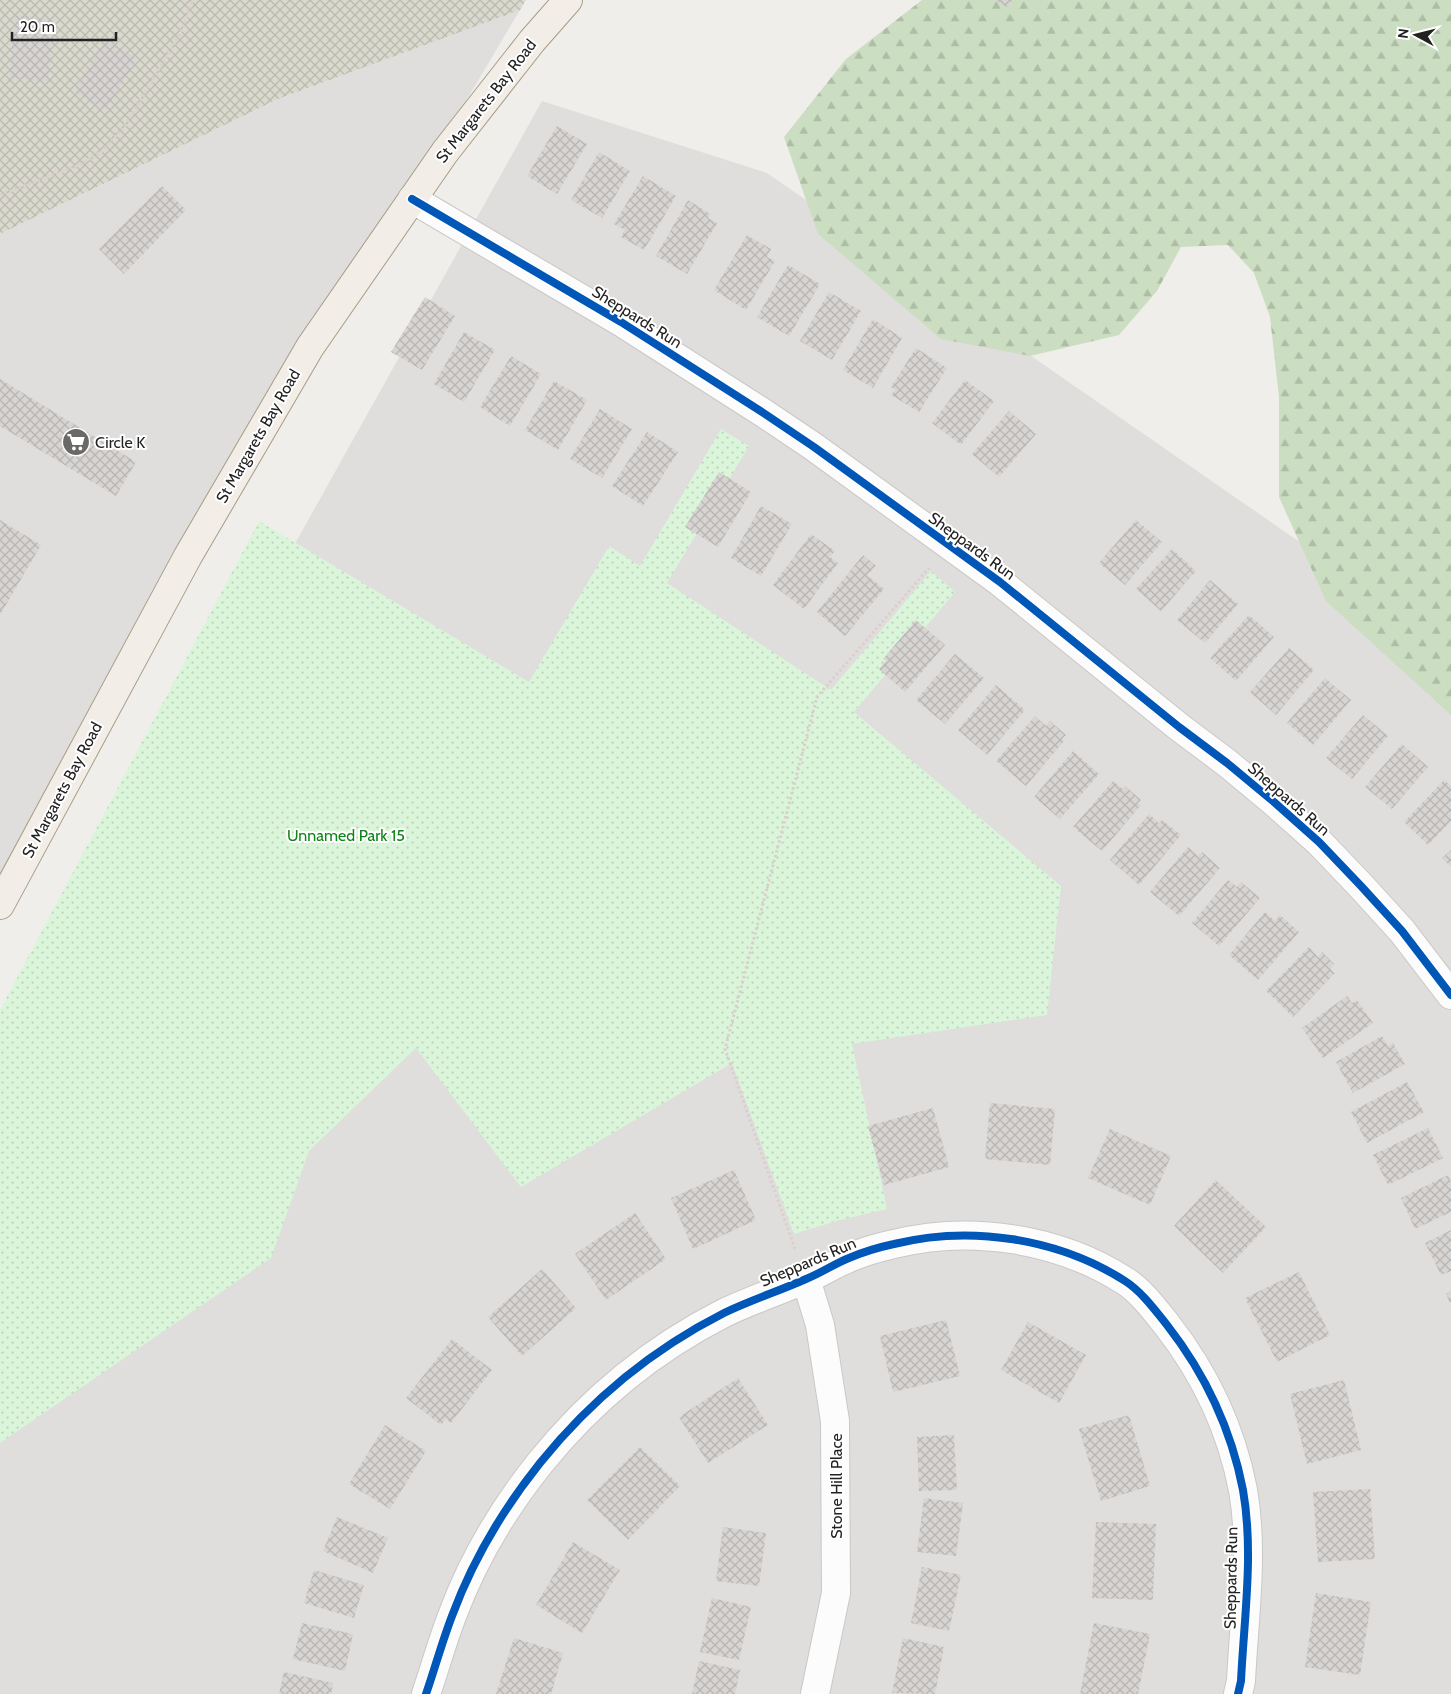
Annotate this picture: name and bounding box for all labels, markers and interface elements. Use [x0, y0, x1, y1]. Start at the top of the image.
scale bar [12, 10, 116, 42]
north arrow [1391, 10, 1441, 60]
text: 20 m [20, 18, 55, 36]
text: N [1394, 27, 1413, 39]
street label: St Margarets Bay Road [432, 36, 540, 166]
street label: Sheppards Run [589, 282, 685, 352]
street label: St Margarets Bay Road [212, 366, 304, 506]
supermarket icon: Circle K [61, 427, 91, 457]
place label: Circle K [95, 433, 145, 452]
street label: Sheppards Run [925, 508, 1019, 584]
street label: St Margarets Bay Road [18, 719, 106, 861]
street label: Sheppards Run [1244, 758, 1334, 840]
park label: Unnamed Park 15 [287, 826, 405, 845]
street label: Sheppards Run [757, 1233, 859, 1291]
street label: Stone Hill Place [827, 1433, 846, 1539]
street label: Sheppards Run [1221, 1527, 1241, 1629]

